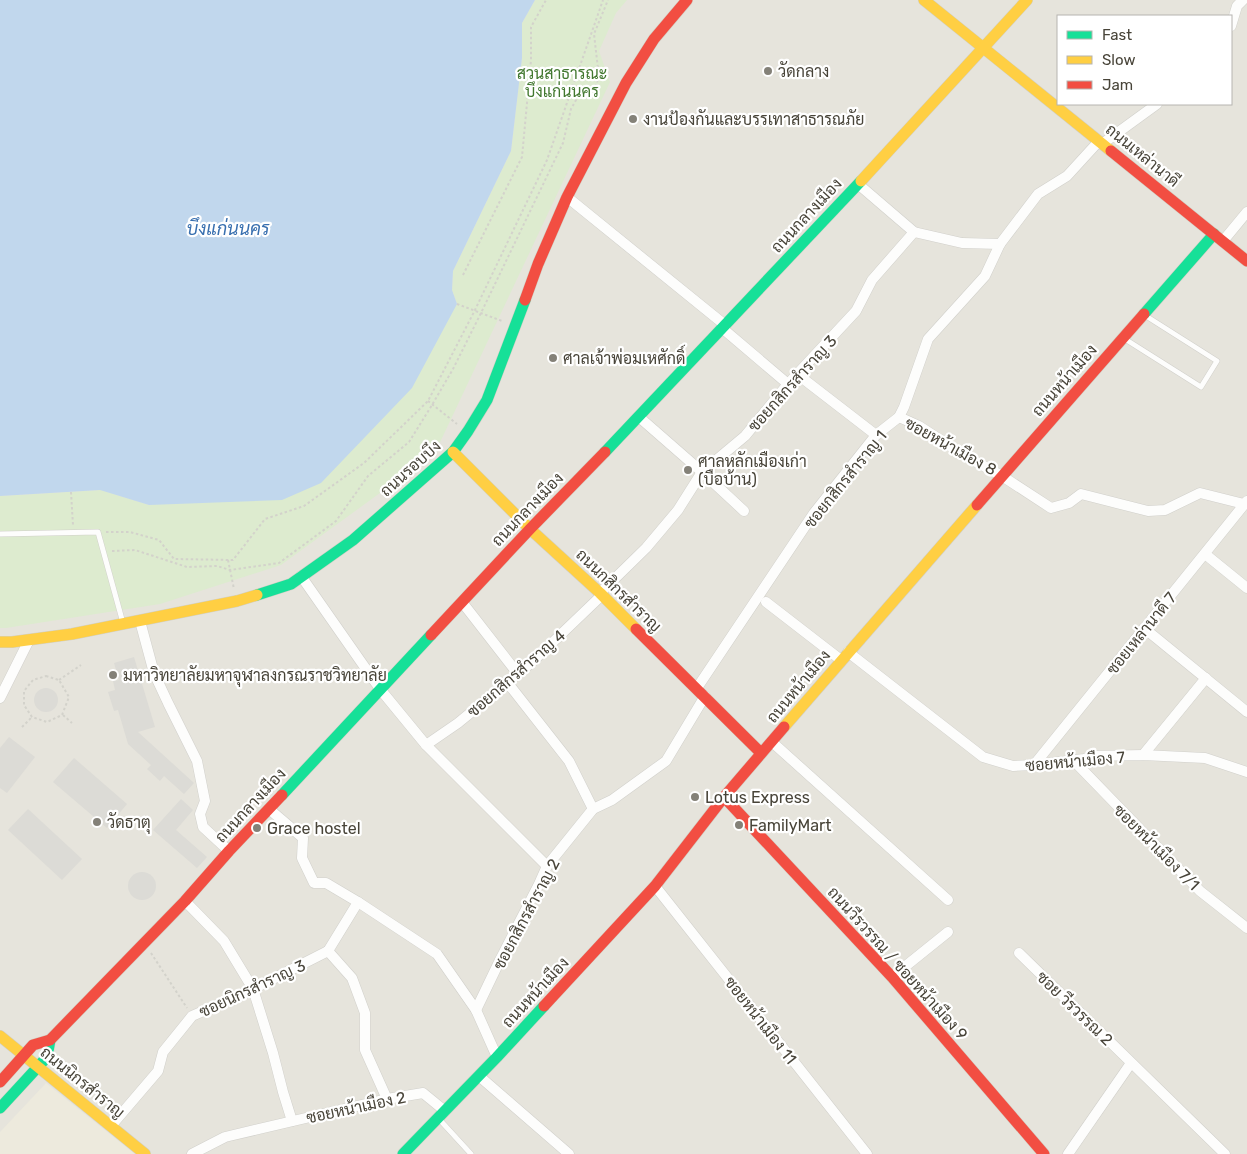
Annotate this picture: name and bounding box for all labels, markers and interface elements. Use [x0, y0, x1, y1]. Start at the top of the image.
legend [1057, 15, 1232, 105]
text: Fast [1102, 26, 1132, 44]
text: Slow [1102, 51, 1135, 69]
place label: วัดกลาง [778, 61, 829, 81]
park label: สวนสาธารณะ บึงแก่นนคร [517, 64, 607, 101]
marker: วัดกลาง [762, 65, 774, 77]
text: Jam [1102, 76, 1133, 94]
place label: งานป้องกันและบรรเทาสาธารณภัย [643, 109, 864, 129]
marker: งานป้องกันและบรรเทาสาธารณภัย [627, 113, 639, 125]
street label: ถนนเหล่านาดี [1102, 118, 1185, 191]
street label: ถนนกลางเมือง [766, 174, 846, 256]
water label: บึงแก่นนคร [186, 217, 271, 240]
street label: ซอยกสิกรสำราญ 3 [744, 331, 841, 435]
street label: ถนนหน้าเมือง [1027, 340, 1101, 420]
place label: ศาลเจ้าพ่อมเหศักดิ์ [563, 344, 685, 368]
marker: ศาลเจ้าพ่อมเหศักดิ์ [547, 352, 559, 364]
street label: ซอยหน้าเมือง 8 [902, 413, 1000, 479]
street label: ซอยกสิกรสำราญ 1 [800, 427, 891, 532]
street label: ถนนรอบบึง [376, 436, 444, 500]
place label: ศาลหลักเมืองเก่า (บือบ้าน) [698, 451, 807, 489]
marker: ศาลหลักเมืองเก่า (บือบ้าน) [682, 464, 694, 476]
street label: ถนนกลางเมือง [487, 468, 567, 550]
street label: ถนนกสิกรสำราญ [572, 545, 665, 636]
street label: ซอยเหล่านาดี 7 [1101, 587, 1180, 678]
street label: ซอยกสิกรสำราญ 4 [463, 626, 569, 721]
street label: ถนนหน้าเมือง [762, 645, 834, 727]
place label: มหาวิทยาลัยมหาจุฬาลงกรณราชวิทยาลัย [123, 665, 387, 687]
marker: มหาวิทยาลัยมหาจุฬาลงกรณราชวิทยาลัย [107, 669, 119, 681]
street label: ซอยหน้าเมือง 7 [1024, 747, 1126, 775]
street label: ถนนกลางเมือง [210, 764, 290, 846]
place label: Lotus Express [705, 788, 810, 807]
marker: Lotus Express [689, 791, 701, 803]
street label: ซอยหน้าเมือง 7/1 [1110, 800, 1204, 894]
place label: วัดธาตุ [107, 812, 151, 834]
marker: วัดธาตุ [91, 816, 103, 828]
place label: FamilyMart [749, 816, 831, 835]
place label: Grace hostel [267, 819, 361, 838]
marker: FamilyMart [733, 819, 745, 831]
marker: Grace hostel [251, 822, 263, 834]
street label: ซอยกสิกรสำราญ 2 [489, 855, 564, 973]
street label: ถนนวีรวรรณ / ซอยหน้าเมือง 9 [824, 881, 973, 1044]
street label: ถนนหน้าเมือง [497, 953, 573, 1031]
street label: ซอยนิกรสำราญ 3 [196, 956, 308, 1021]
street label: ซอย วีรวรรณ 2 [1033, 966, 1118, 1049]
street label: ซอยหน้าเมือง 11 [721, 972, 801, 1068]
street label: ถนนนิกรสำราญ [37, 1043, 129, 1122]
street label: ซอยหน้าเมือง 2 [304, 1087, 408, 1127]

